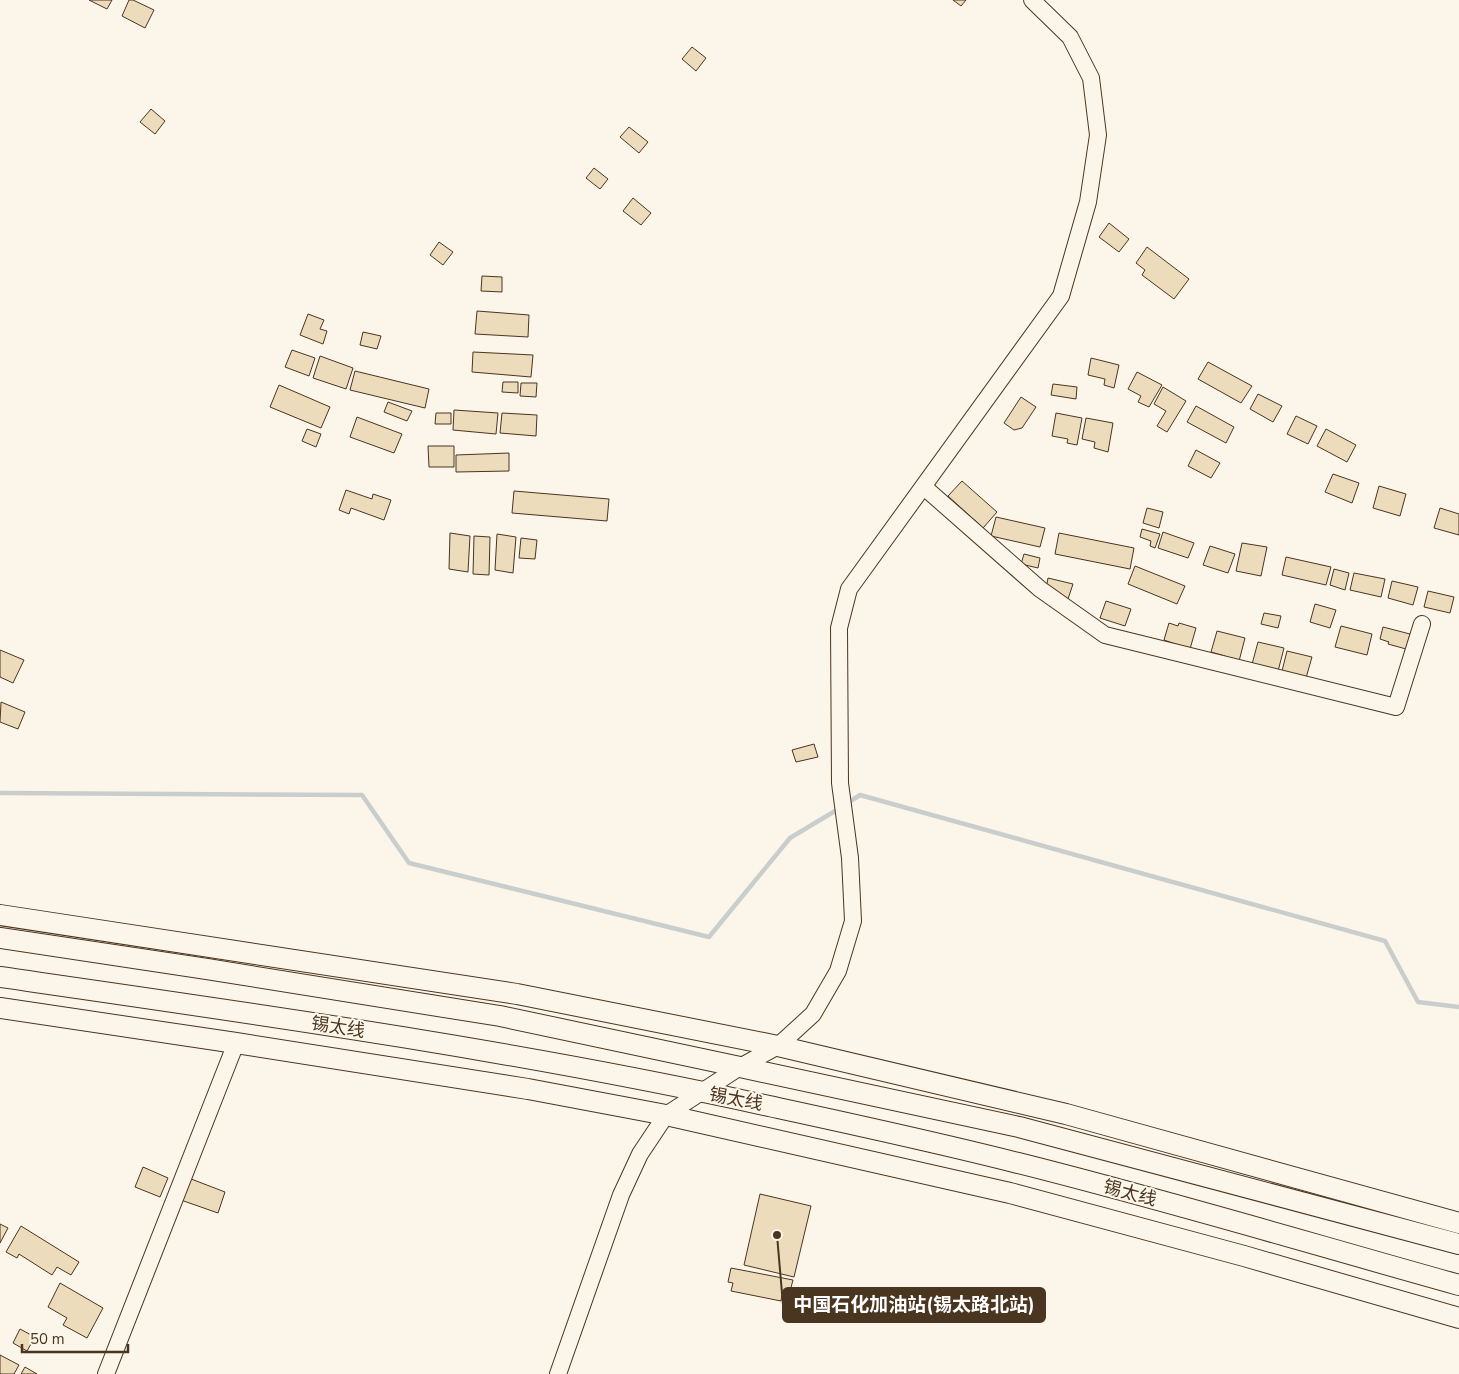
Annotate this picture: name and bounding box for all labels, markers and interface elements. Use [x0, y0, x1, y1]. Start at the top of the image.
street label: 锡太线 [309, 1011, 367, 1043]
street label: 锡太线 [707, 1082, 765, 1116]
street label: 锡太线 [1101, 1174, 1159, 1212]
callout: 中国石化加油站(锡太路北站) [783, 1288, 1045, 1322]
text: 中国石化加油站(锡太路北站) [793, 1292, 1035, 1318]
scale bar [22, 1322, 129, 1354]
text: 50 m [30, 1329, 65, 1349]

